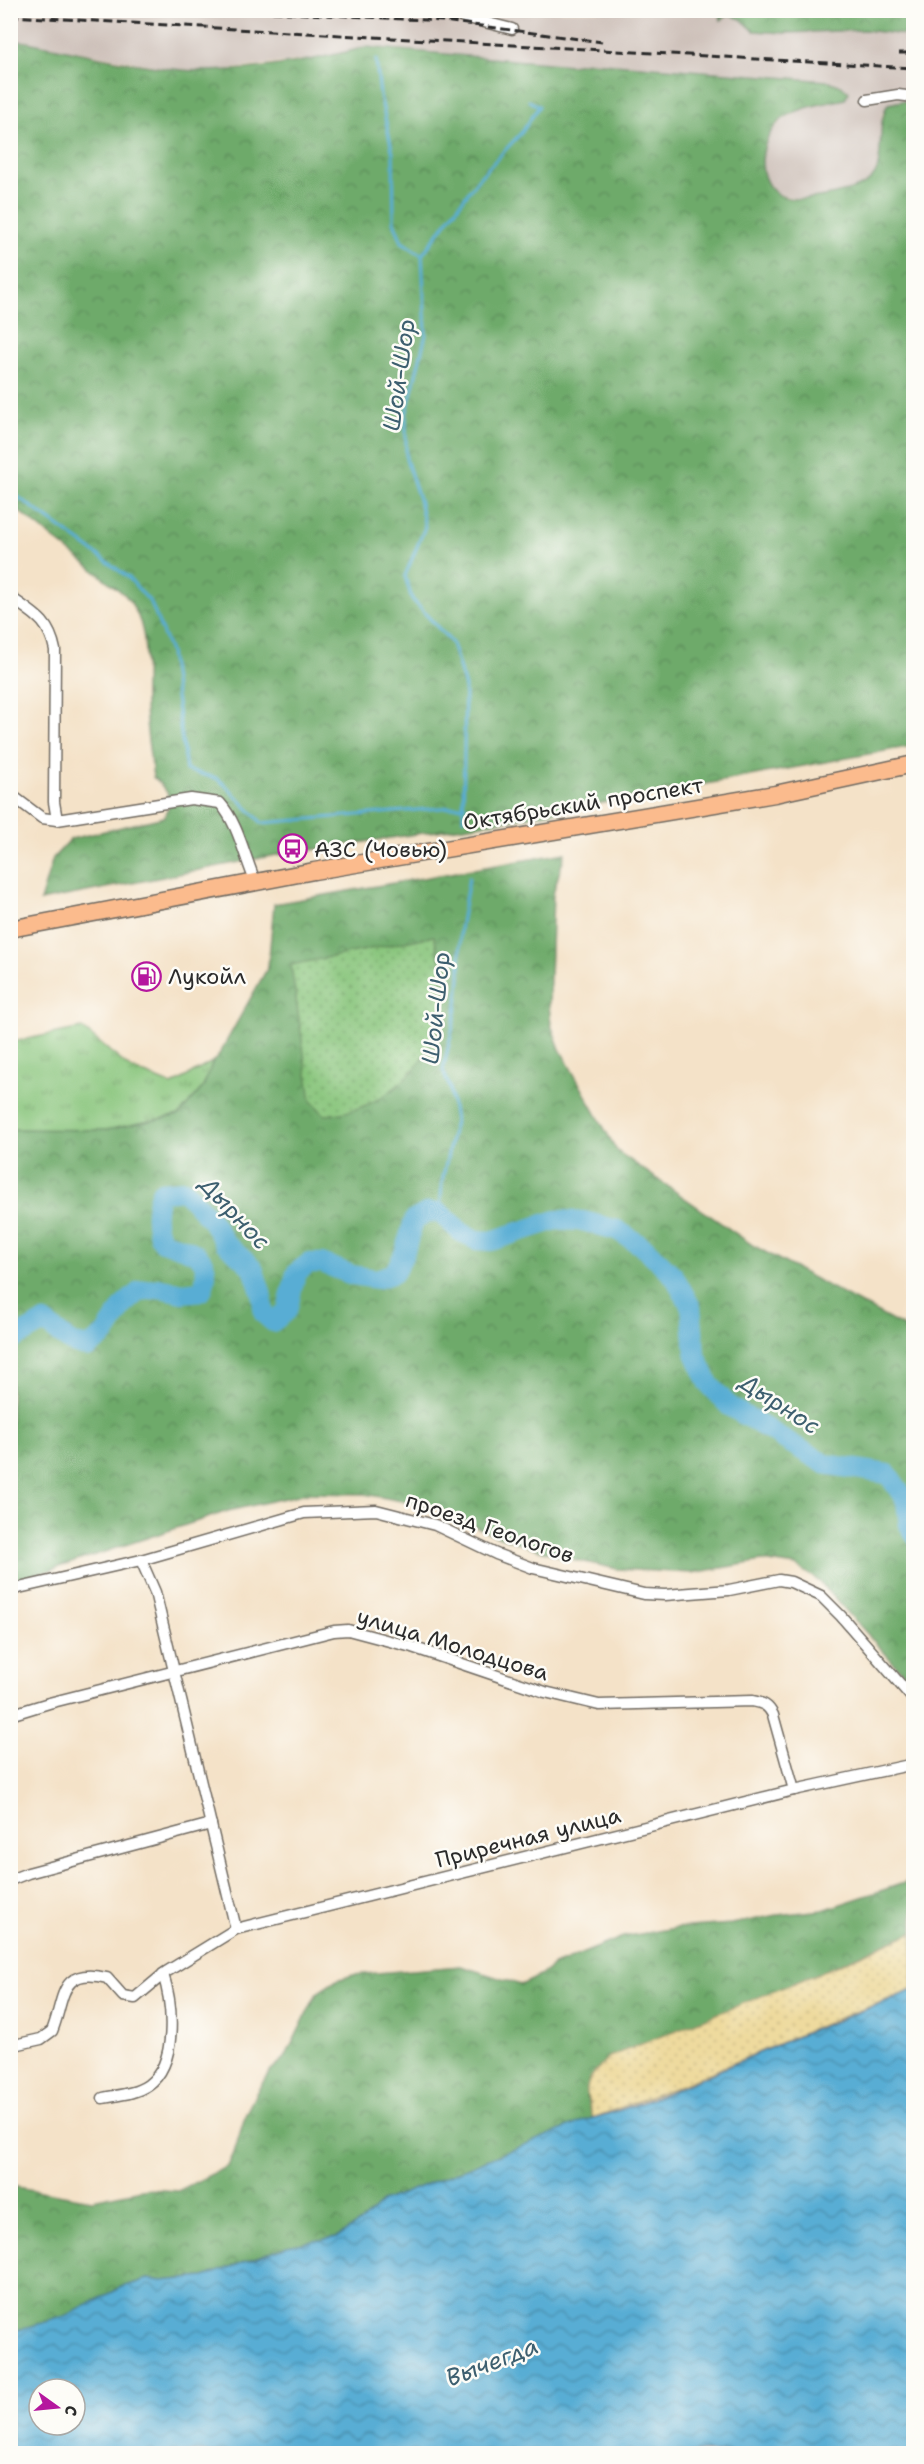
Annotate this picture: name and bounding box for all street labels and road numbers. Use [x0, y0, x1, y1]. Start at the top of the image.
street label: Октябрьский проспект [461, 770, 706, 837]
street label: проезд Геологов [402, 1485, 578, 1570]
street label: улица Молодцова [354, 1602, 552, 1688]
street label: Приречная улица [432, 1800, 624, 1875]

